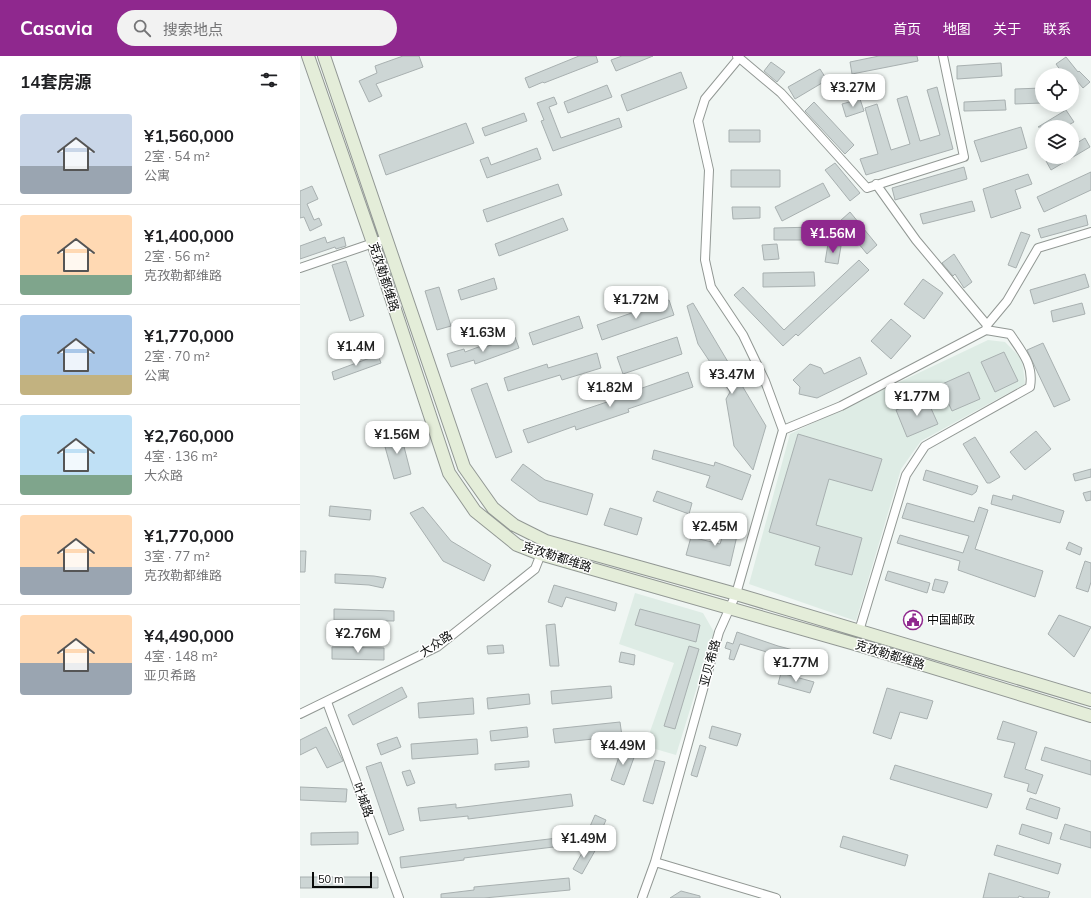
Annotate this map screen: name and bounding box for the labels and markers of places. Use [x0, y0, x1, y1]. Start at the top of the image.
pin: ¥3.27M [820, 74, 886, 108]
pin: ¥1.56M [800, 220, 866, 254]
pin: ¥1.72M [603, 286, 669, 320]
pin: ¥1.63M [450, 319, 516, 353]
pin: ¥1.4M [328, 333, 384, 367]
pin: ¥3.47M [699, 361, 765, 395]
pin: ¥1.82M [577, 374, 643, 408]
pin: ¥1.77M [884, 383, 950, 417]
pin: ¥1.56M [364, 421, 430, 455]
pin: ¥2.45M [682, 513, 748, 547]
public building icon: 中国邮政 [902, 609, 924, 631]
place label: 中国邮政 [927, 612, 975, 627]
pin: ¥2.76M [325, 620, 391, 654]
pin: ¥1.77M [763, 649, 829, 683]
pin: ¥4.49M [590, 732, 656, 766]
pin: ¥1.49M [551, 825, 617, 859]

